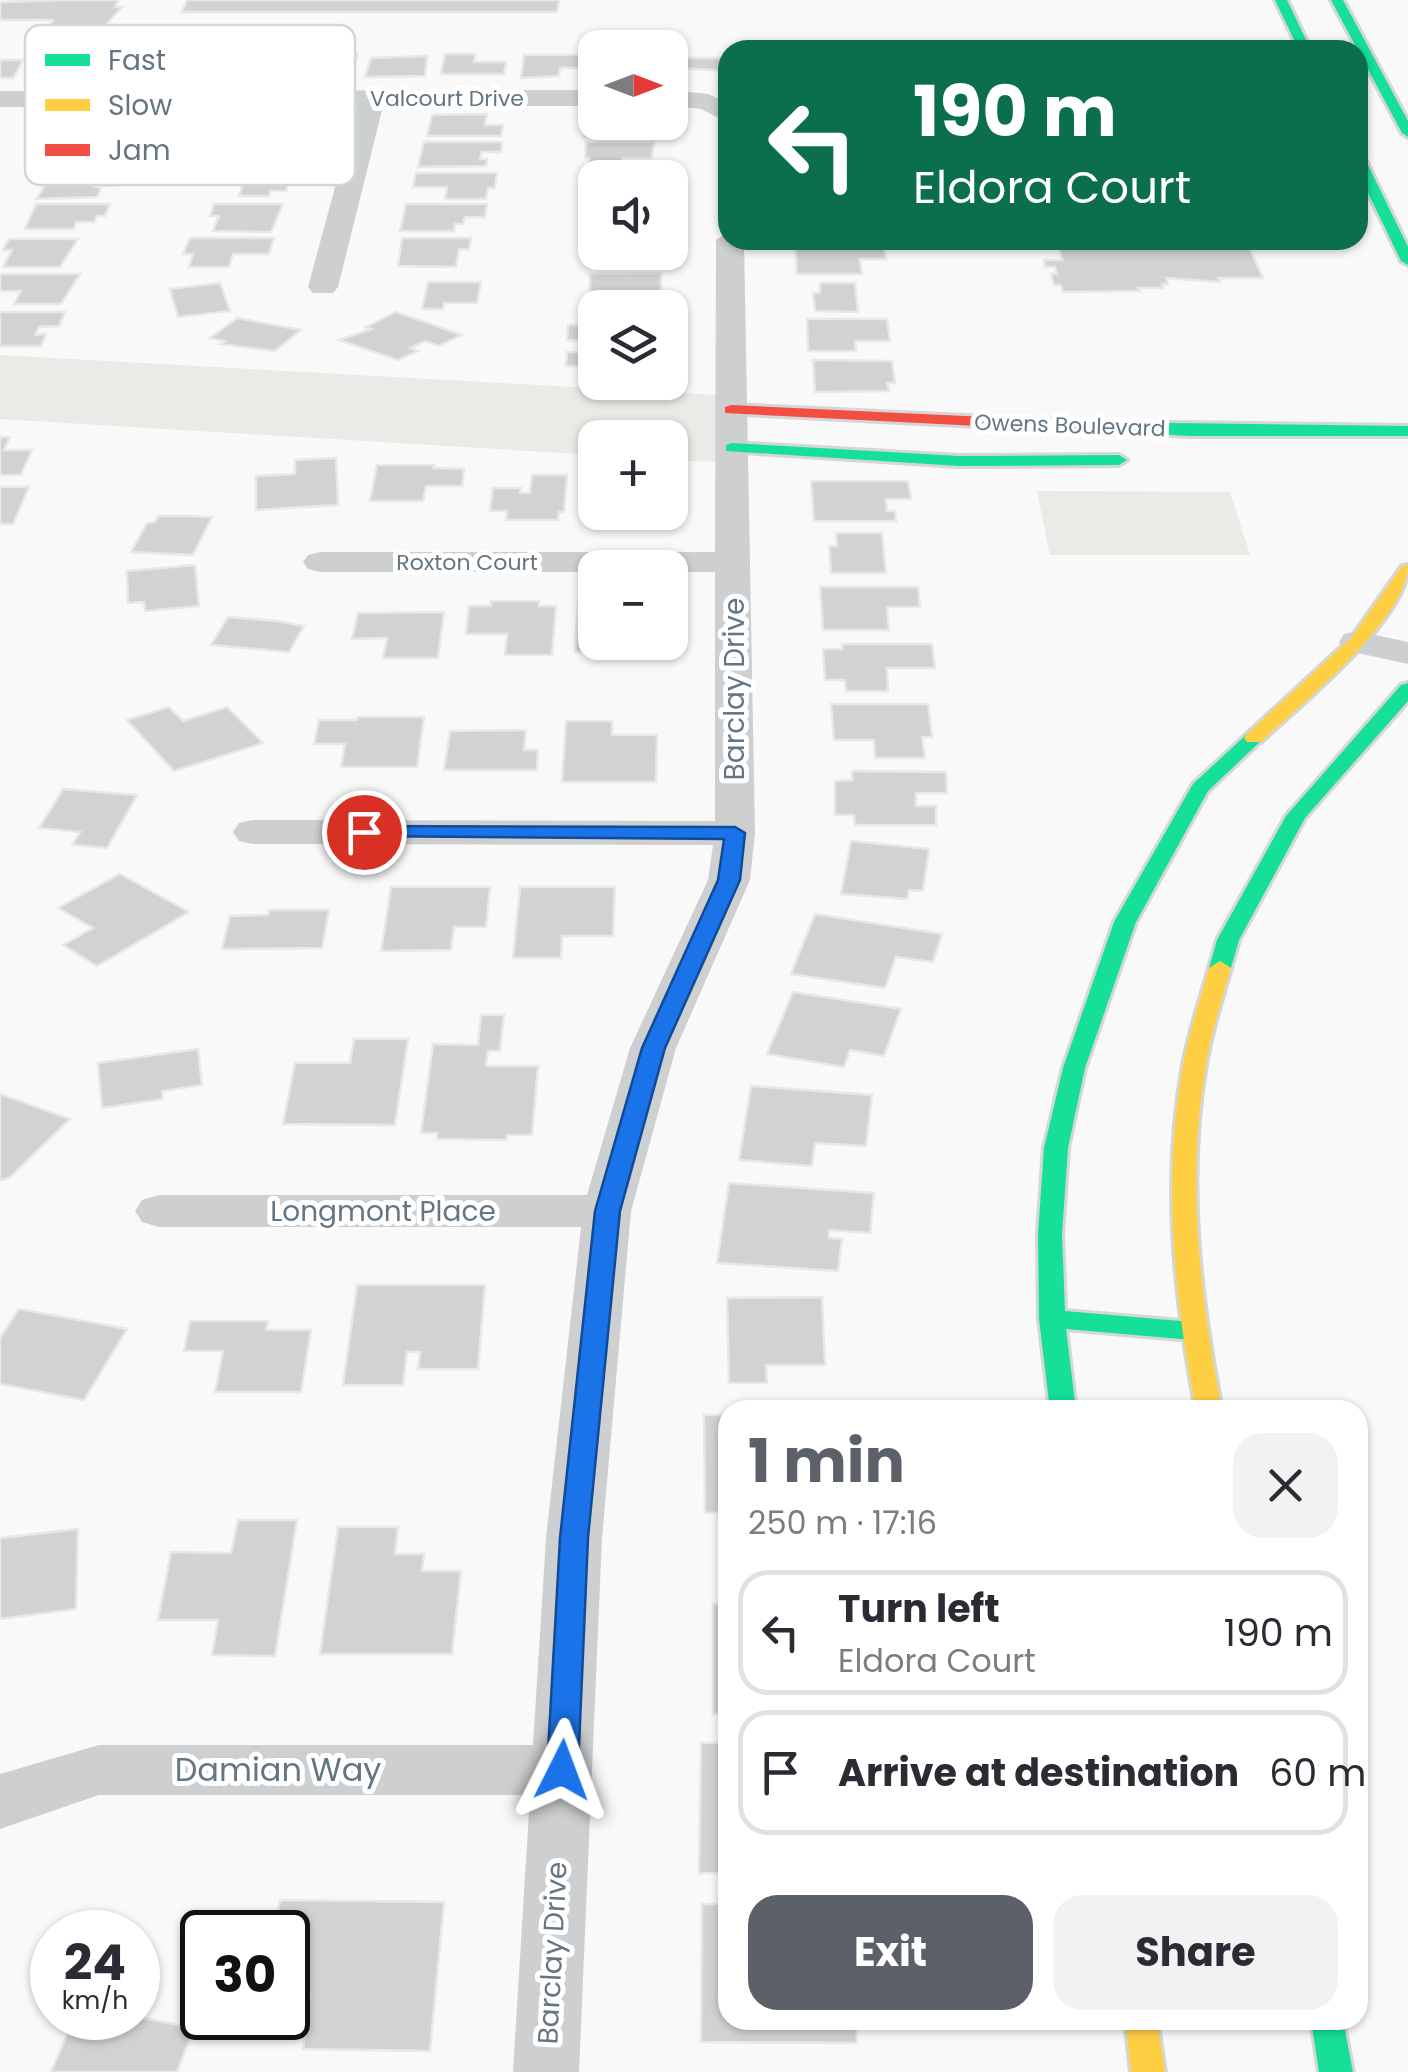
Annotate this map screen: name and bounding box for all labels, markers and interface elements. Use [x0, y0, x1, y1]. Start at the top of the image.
legend [25, 25, 355, 185]
north arrow [578, 30, 688, 140]
map controls [578, 30, 688, 660]
text: Fast [108, 41, 166, 80]
text: 190 m [913, 62, 1117, 161]
icon: left [748, 80, 878, 210]
street label: Valcourt Drive [370, 83, 524, 114]
text: Slow [108, 86, 172, 125]
text: Jam [108, 131, 171, 170]
text: Eldora Court [913, 156, 1191, 219]
button: sound [578, 160, 688, 270]
button: layers [578, 290, 688, 400]
street label: Owens Boulevard [974, 407, 1166, 444]
button: + [578, 420, 688, 530]
street label: Roxton Court [396, 547, 538, 578]
button: − [578, 550, 688, 660]
street label: Barclay Drive [715, 598, 754, 780]
pin [322, 790, 407, 875]
icon: arrive [337, 805, 392, 860]
street label: Longmont Place [270, 1192, 496, 1231]
text: 1 min [748, 1419, 905, 1503]
button: close [1233, 1433, 1338, 1538]
text: 250 m · 17:16 [748, 1500, 937, 1545]
text: Turn left [838, 1582, 1000, 1635]
icon: left [753, 1605, 808, 1660]
text: 190 m [1224, 1606, 1333, 1659]
text: Eldora Court [838, 1638, 1036, 1683]
position arrow [510, 1718, 614, 1822]
icon: arrive [753, 1745, 808, 1800]
text: Arrive at destination [838, 1746, 1239, 1799]
text: 60 m [1269, 1746, 1367, 1799]
street label: Damian Way [175, 1747, 381, 1792]
street label: Barclay Drive [528, 1861, 577, 2045]
button: Exit [748, 1895, 1033, 2010]
button: Share [1053, 1895, 1338, 2010]
speed limit sign: 30 [180, 1910, 310, 2040]
text: 24 [64, 1927, 126, 1998]
text: km/h [62, 1983, 128, 2018]

